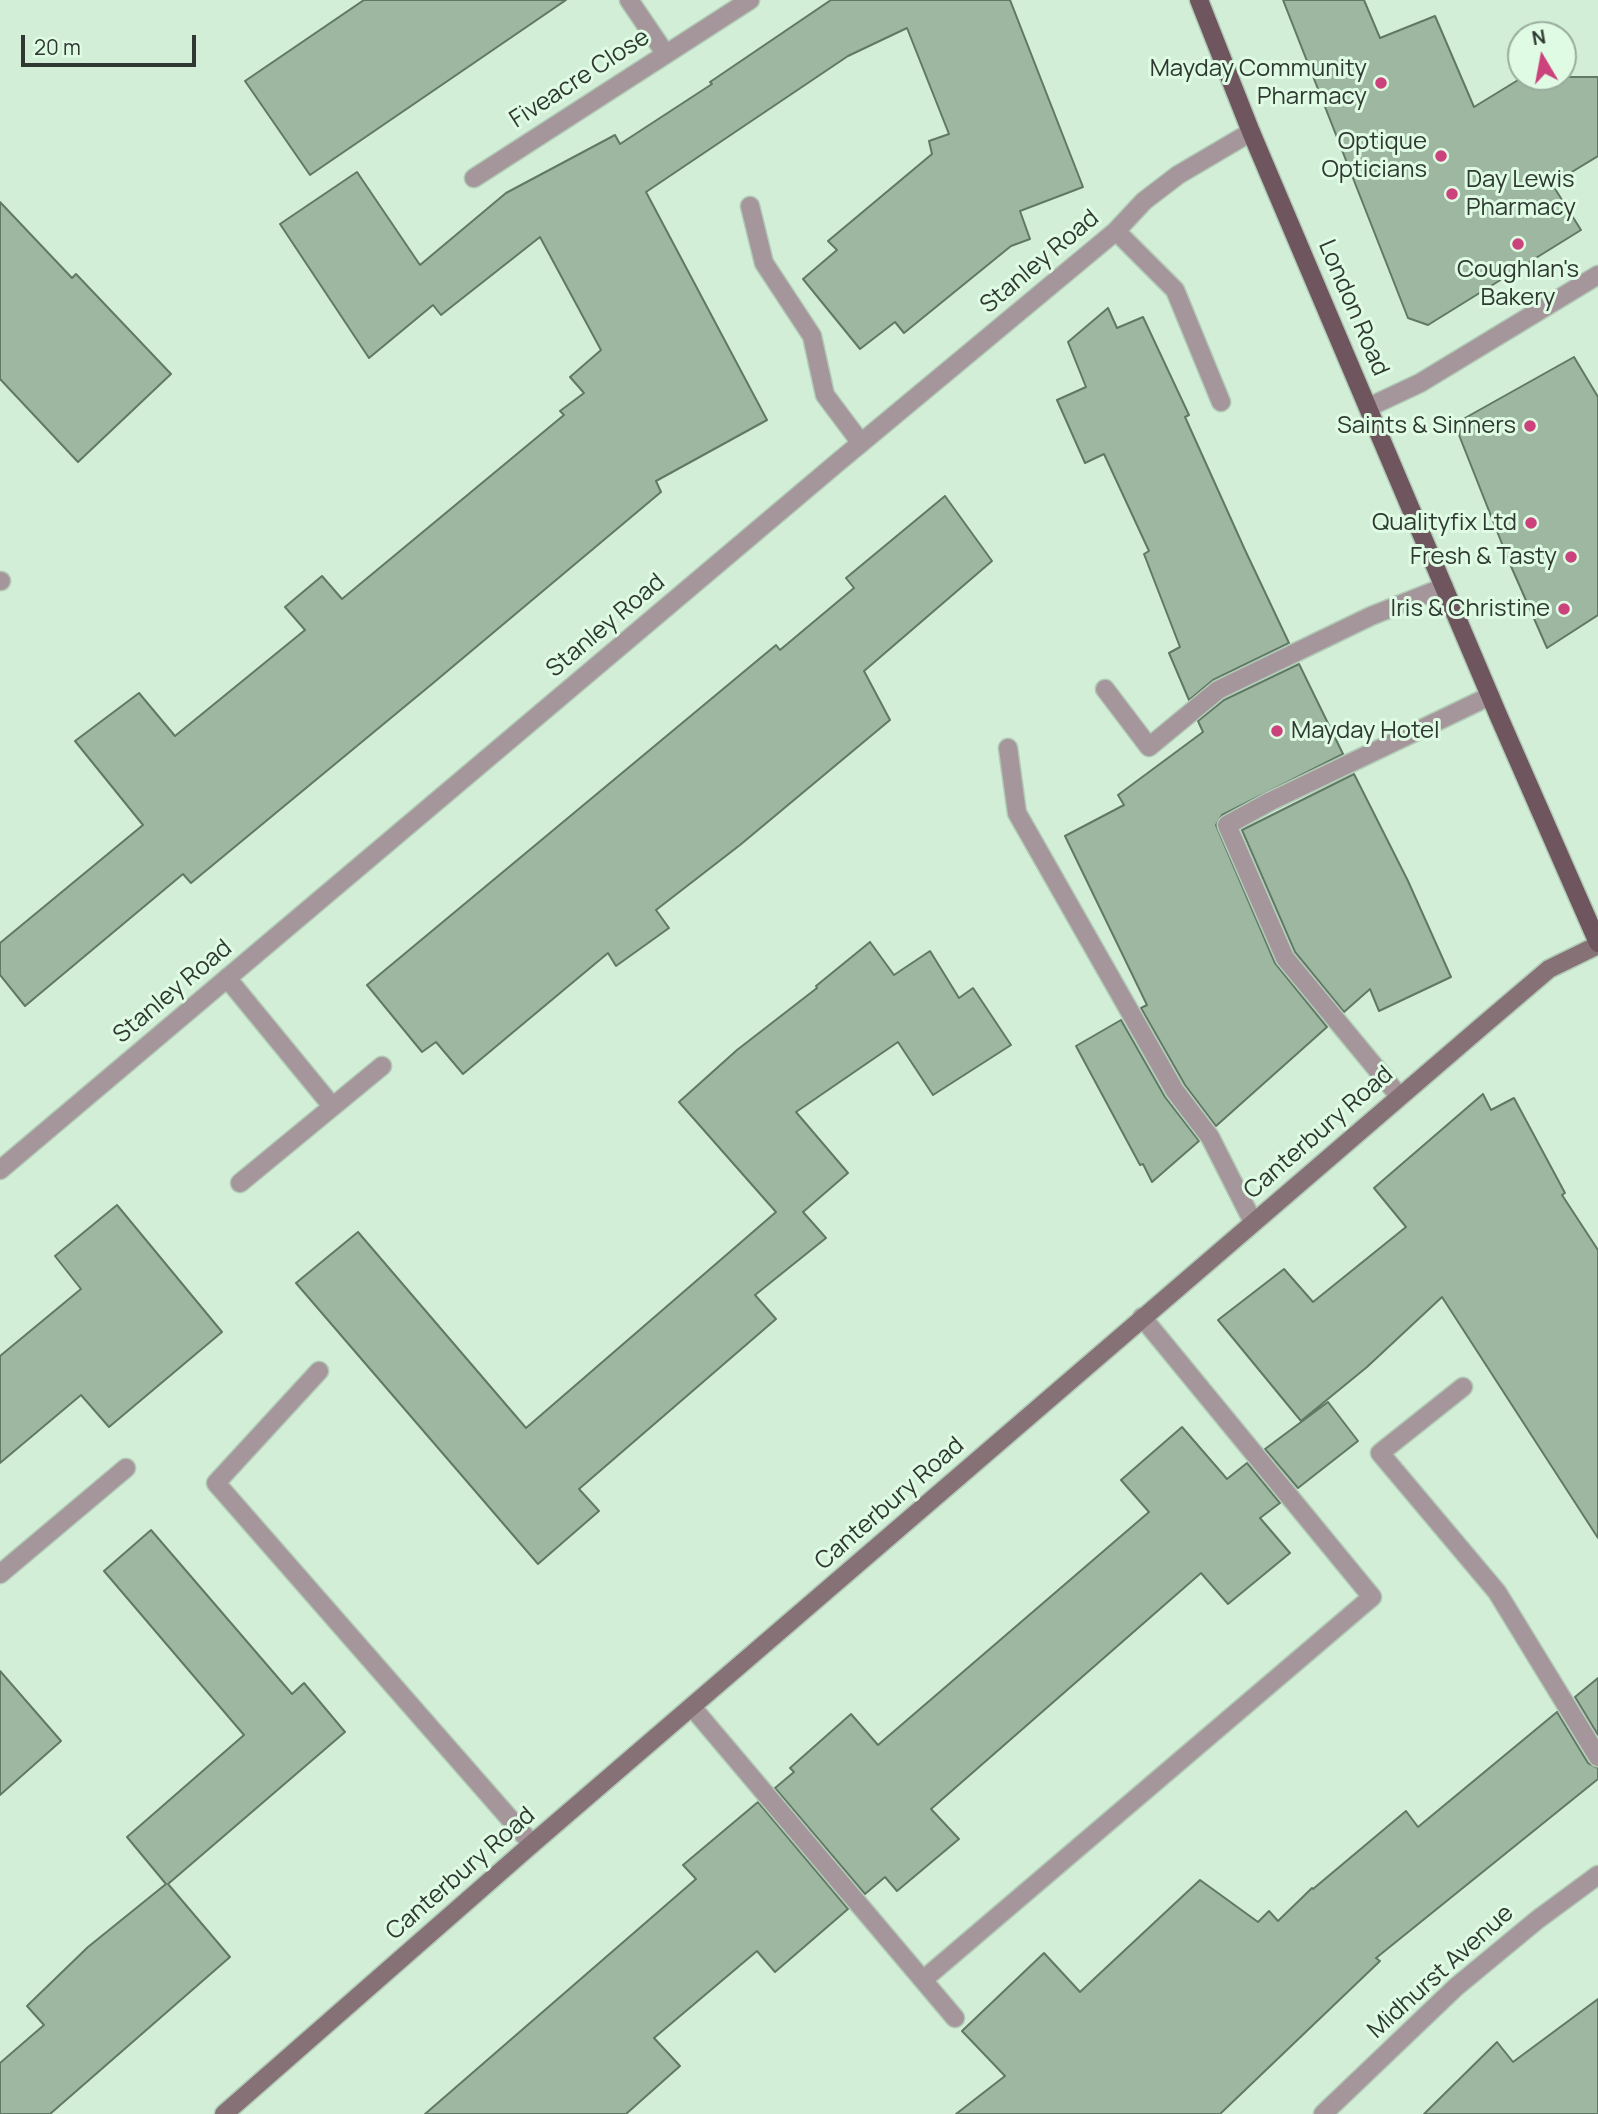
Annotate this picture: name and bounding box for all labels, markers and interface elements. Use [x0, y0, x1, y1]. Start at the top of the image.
scale bar [24, 21, 200, 65]
north arrow [1507, 21, 1577, 91]
street label: Fiveacre Close [505, 23, 655, 135]
text: N [1530, 23, 1548, 51]
text: 20 m [34, 33, 81, 61]
place label: Mayday Community Pharmacy [1150, 55, 1367, 111]
marker: Mayday Community Pharmacy [1373, 75, 1389, 91]
place label: Optique Opticians [1321, 128, 1427, 184]
marker: Optique Opticians [1433, 148, 1449, 164]
place label: Day Lewis Pharmacy [1466, 166, 1576, 222]
marker: Day Lewis Pharmacy [1444, 186, 1460, 202]
street label: Stanley Road [975, 204, 1105, 320]
street label: London Road [1311, 236, 1395, 380]
marker: Coughlan's Bakery [1510, 236, 1526, 252]
place label: Coughlan's Bakery [1457, 256, 1579, 312]
place label: Saints & Sinners [1337, 412, 1516, 440]
marker: Saints & Sinners [1522, 418, 1538, 434]
place label: Qualityfix Ltd [1372, 509, 1517, 537]
marker: Qualityfix Ltd [1523, 515, 1539, 531]
place label: Fresh & Tasty [1410, 543, 1557, 571]
marker: Fresh & Tasty [1563, 549, 1579, 565]
street label: Stanley Road [541, 568, 671, 684]
place label: Iris & Christine [1391, 595, 1550, 623]
marker: Iris & Christine [1556, 601, 1572, 617]
place label: Mayday Hotel [1291, 717, 1440, 745]
marker: Mayday Hotel [1269, 723, 1285, 739]
street label: Stanley Road [108, 934, 238, 1050]
street label: Canterbury Road [1239, 1061, 1399, 1205]
street label: Canterbury Road [810, 1432, 970, 1576]
street label: Canterbury Road [381, 1802, 541, 1946]
street label: Midhurst Avenue [1362, 1899, 1520, 2045]

